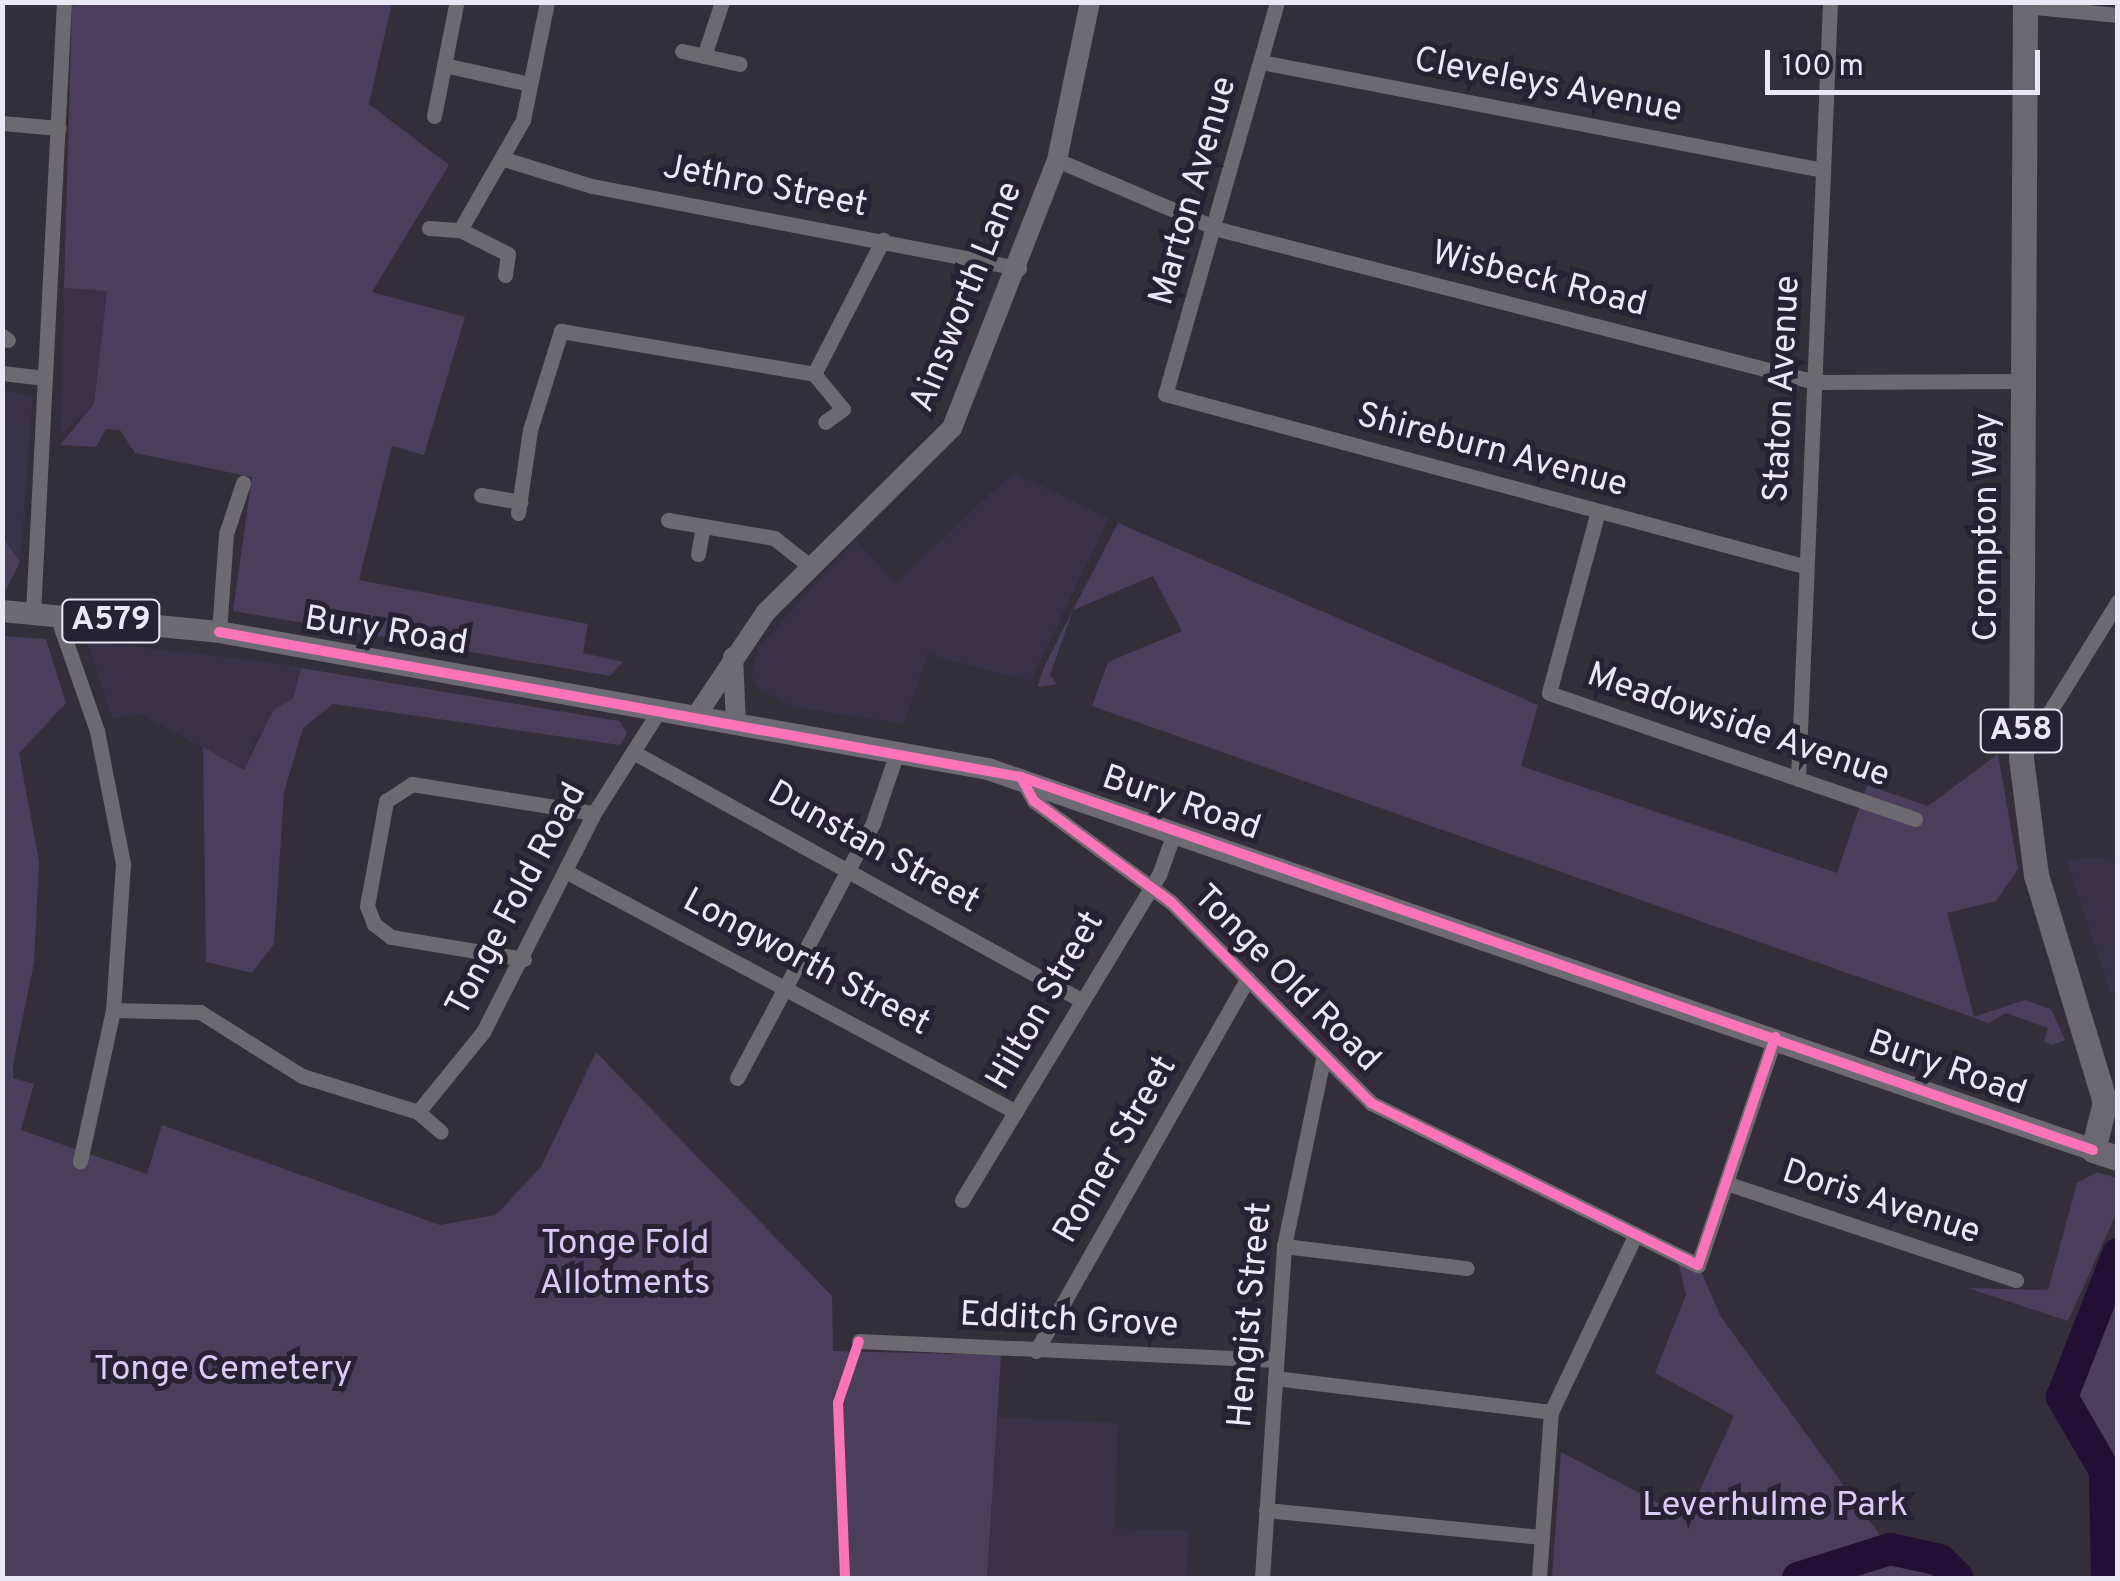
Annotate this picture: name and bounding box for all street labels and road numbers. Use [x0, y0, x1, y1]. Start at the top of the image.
street label: Cleveleys Avenue [1410, 39, 1686, 133]
street label: Marton Avenue [1141, 71, 1247, 311]
street label: Jethro Street [659, 147, 871, 227]
street label: Ainsworth Lane [902, 176, 1032, 418]
street label: Wisbeck Road [1427, 233, 1651, 327]
street label: Staton Avenue [1756, 274, 1810, 504]
street label: Shireburn Avenue [1352, 395, 1632, 507]
street label: Crompton Way [1966, 412, 2008, 642]
road number: A579 [61, 594, 161, 648]
street label: Bury Road [301, 598, 471, 666]
street label: Meadowside Avenue [1581, 654, 1895, 798]
road number: A58 [1978, 704, 2064, 758]
street label: Bury Road [1096, 757, 1266, 851]
street label: Dunstan Street [760, 773, 986, 923]
street label: Tonge Fold Road [438, 776, 596, 1024]
street label: Tonge Old Road [1184, 877, 1388, 1081]
street label: Longworth Street [675, 880, 937, 1046]
street label: Hilton Street [978, 904, 1114, 1098]
street label: Bury Road [1862, 1022, 2032, 1116]
street label: Romer Street [1045, 1049, 1187, 1251]
street label: Doris Avenue [1776, 1151, 1986, 1255]
street label: Hengist Street [1220, 1200, 1282, 1430]
street label: Edditch Grove [959, 1294, 1179, 1348]

